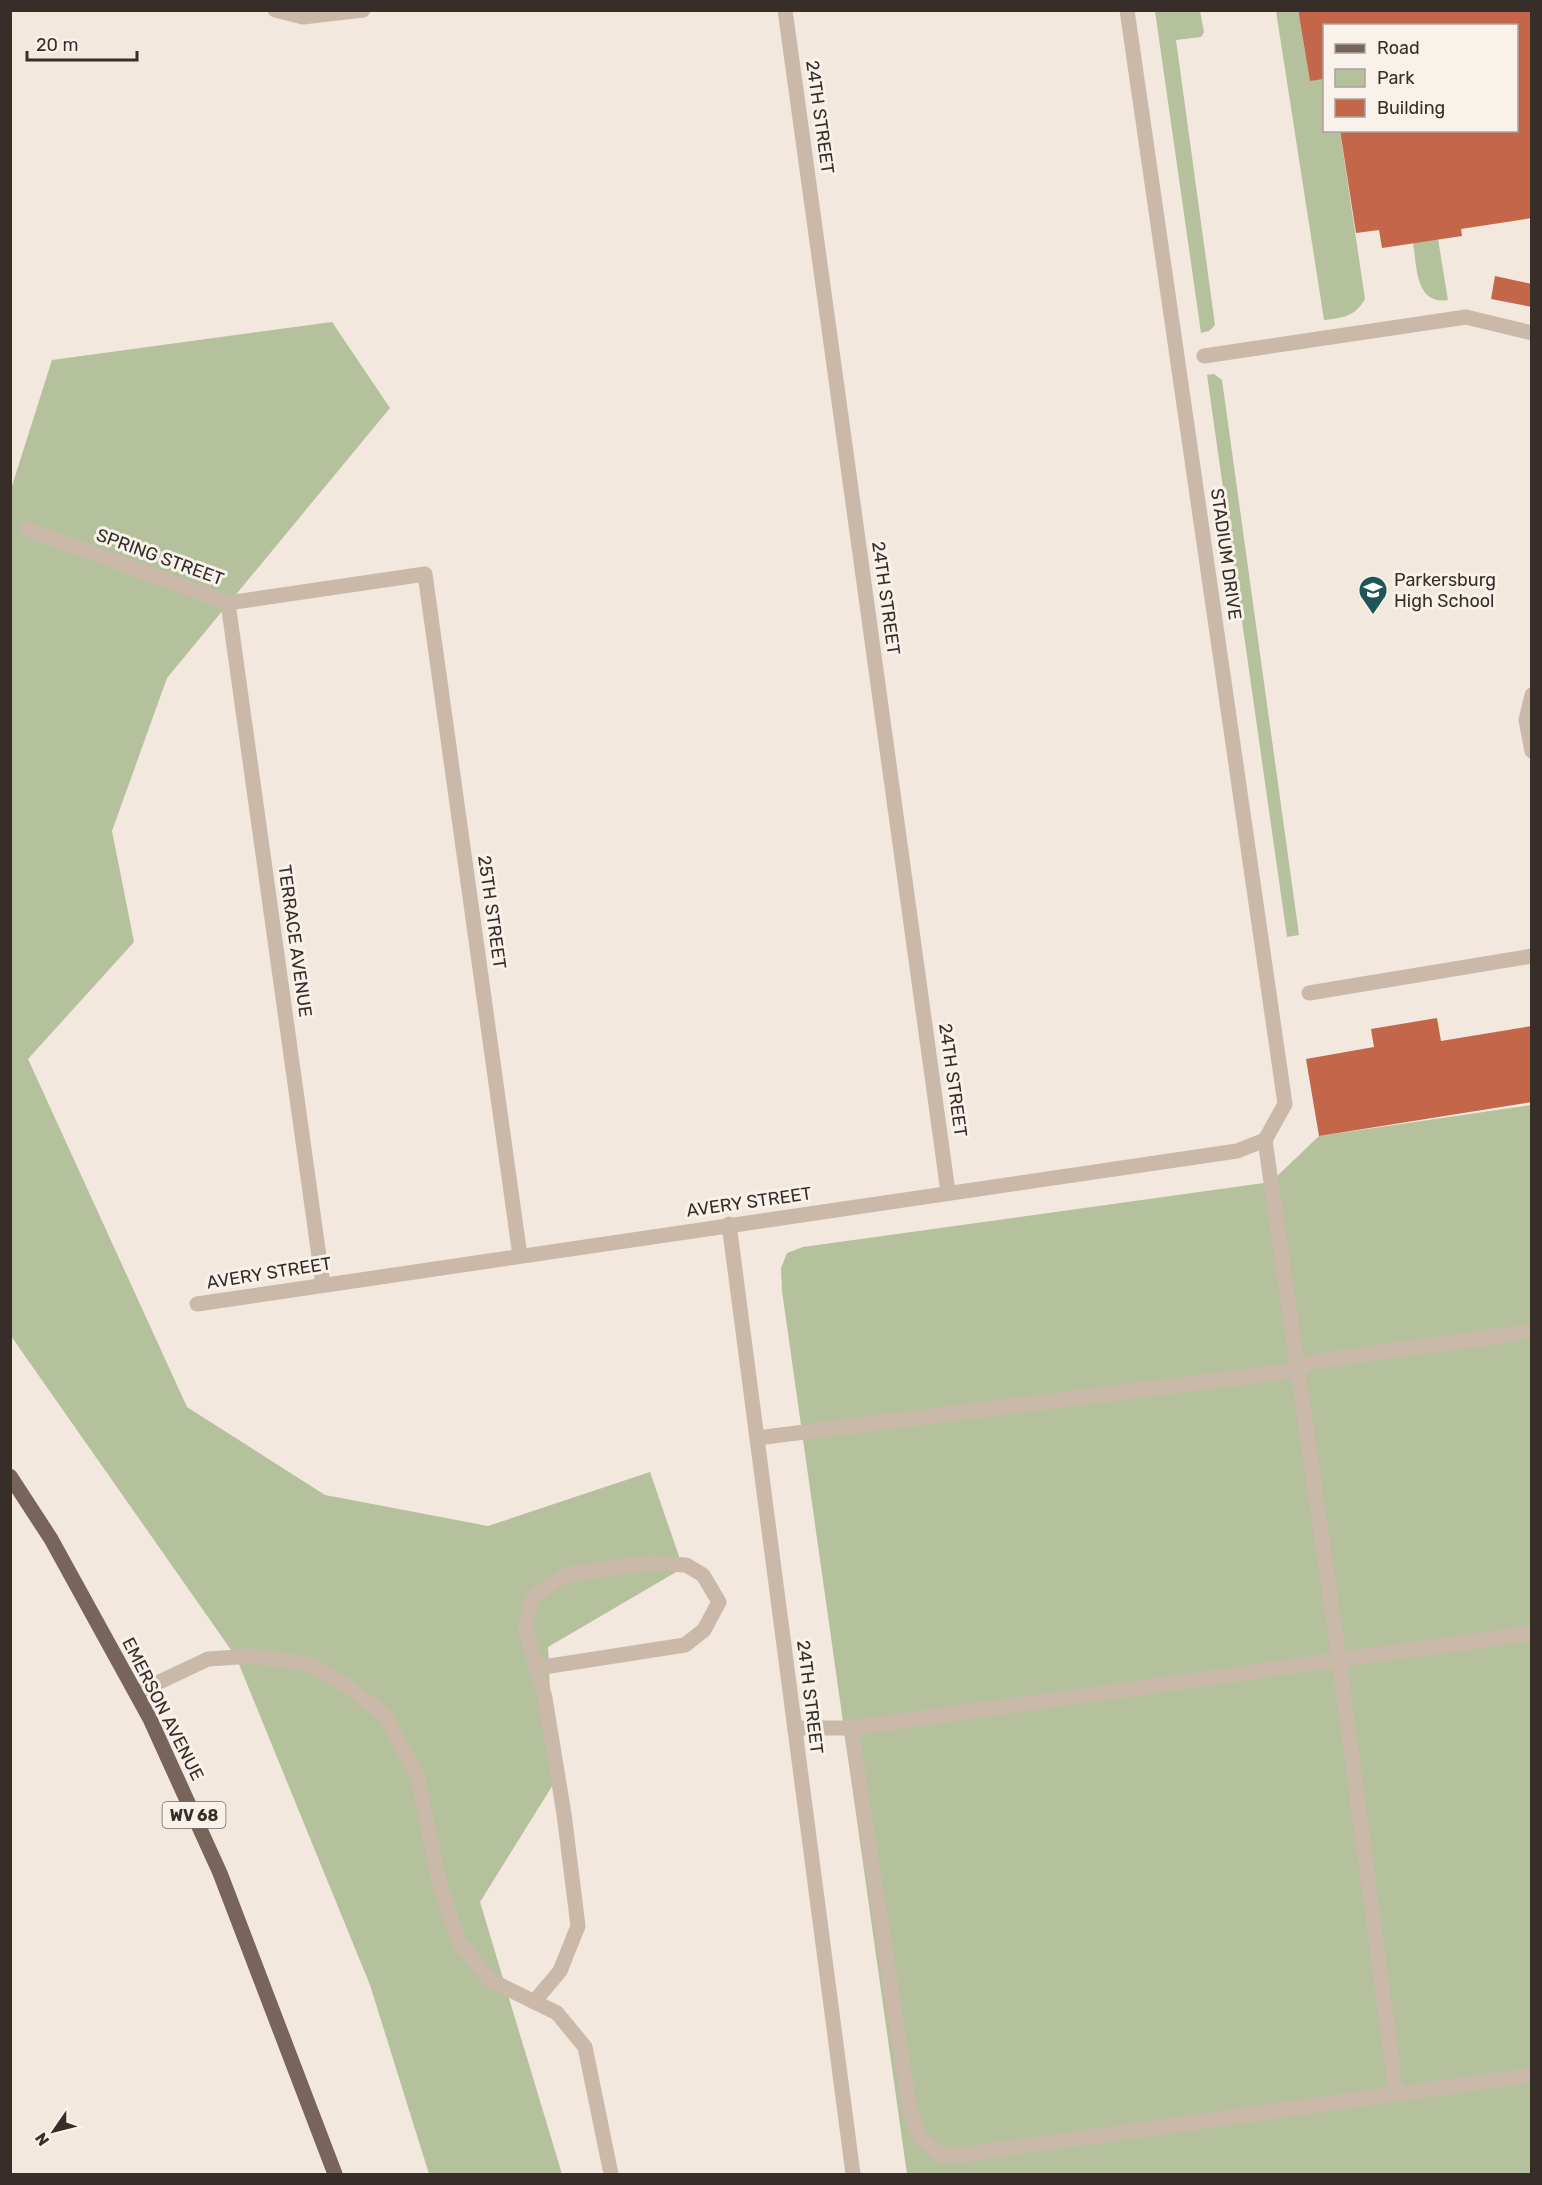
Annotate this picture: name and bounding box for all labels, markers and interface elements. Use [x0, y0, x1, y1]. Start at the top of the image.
scale bar [27, 24, 136, 62]
legend [1323, 24, 1518, 132]
text: 20 m [36, 34, 78, 56]
text: Road [1377, 37, 1420, 59]
street label: 24TH STREET [801, 59, 839, 175]
text: Park [1377, 67, 1415, 89]
text: Building [1377, 97, 1445, 119]
street label: STADIUM DRIVE [1206, 487, 1246, 621]
street label: SPRING STREET [93, 524, 227, 590]
street label: 24TH STREET [867, 540, 905, 656]
place label: Parkersburg High School [1394, 569, 1496, 612]
school or university icon: Parkersburg High School [1357, 574, 1389, 616]
street label: 25TH STREET [473, 854, 511, 970]
street label: TERRACE AVENUE [273, 863, 317, 1019]
street label: 24TH STREET [934, 1022, 972, 1138]
street label: AVERY STREET [685, 1182, 813, 1222]
street label: AVERY STREET [205, 1252, 333, 1294]
street label: EMERSON AVENUE [117, 1634, 209, 1784]
street label: 24TH STREET [792, 1639, 828, 1755]
road number: WV 68 [162, 1802, 226, 1828]
north arrow [24, 2101, 84, 2161]
text: N [31, 2129, 53, 2149]

